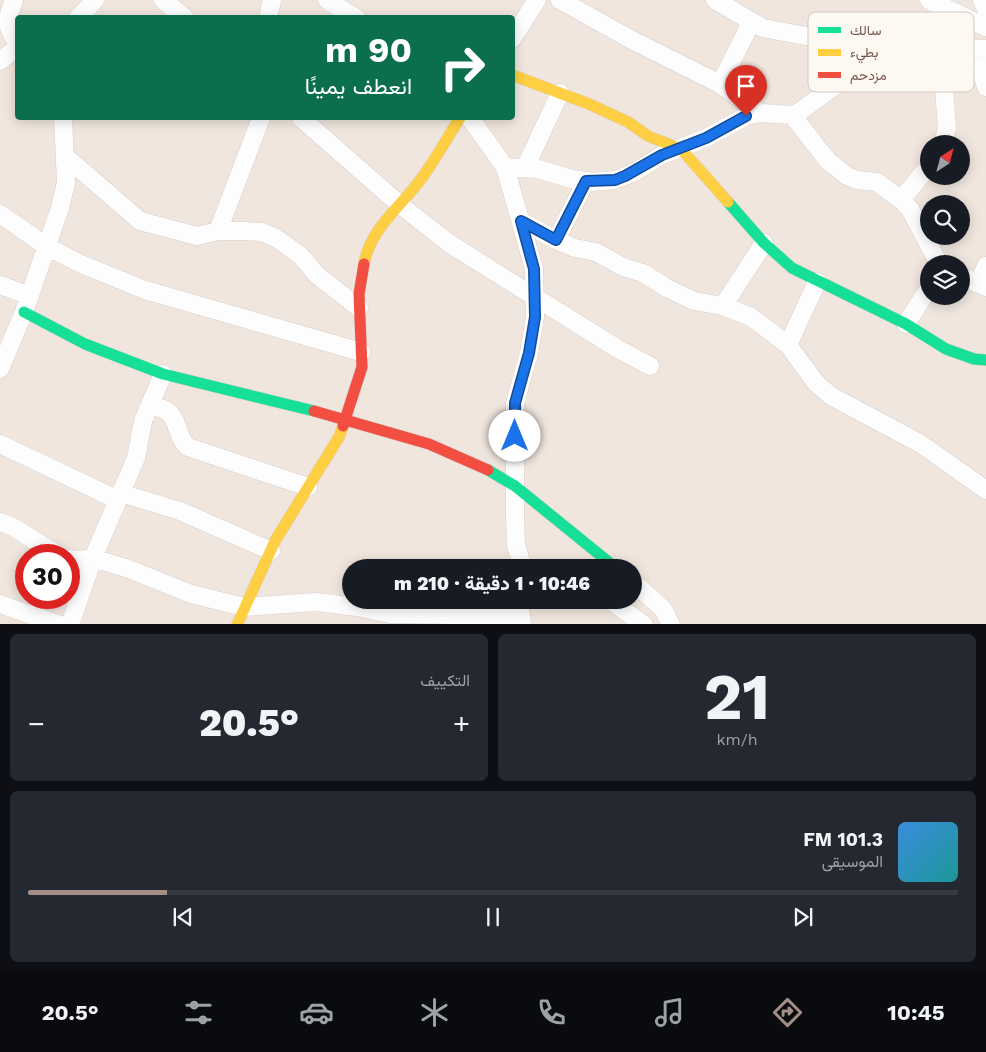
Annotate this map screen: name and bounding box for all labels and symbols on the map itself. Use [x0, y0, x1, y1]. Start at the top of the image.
legend [808, 12, 974, 92]
text: سالك [850, 22, 881, 38]
text: بطيء [850, 44, 878, 64]
pin [725, 65, 767, 116]
text: مزدحم [850, 67, 887, 84]
north arrow [920, 135, 970, 185]
position arrow [488, 409, 540, 461]
speed limit sign: 30 [15, 544, 80, 609]

